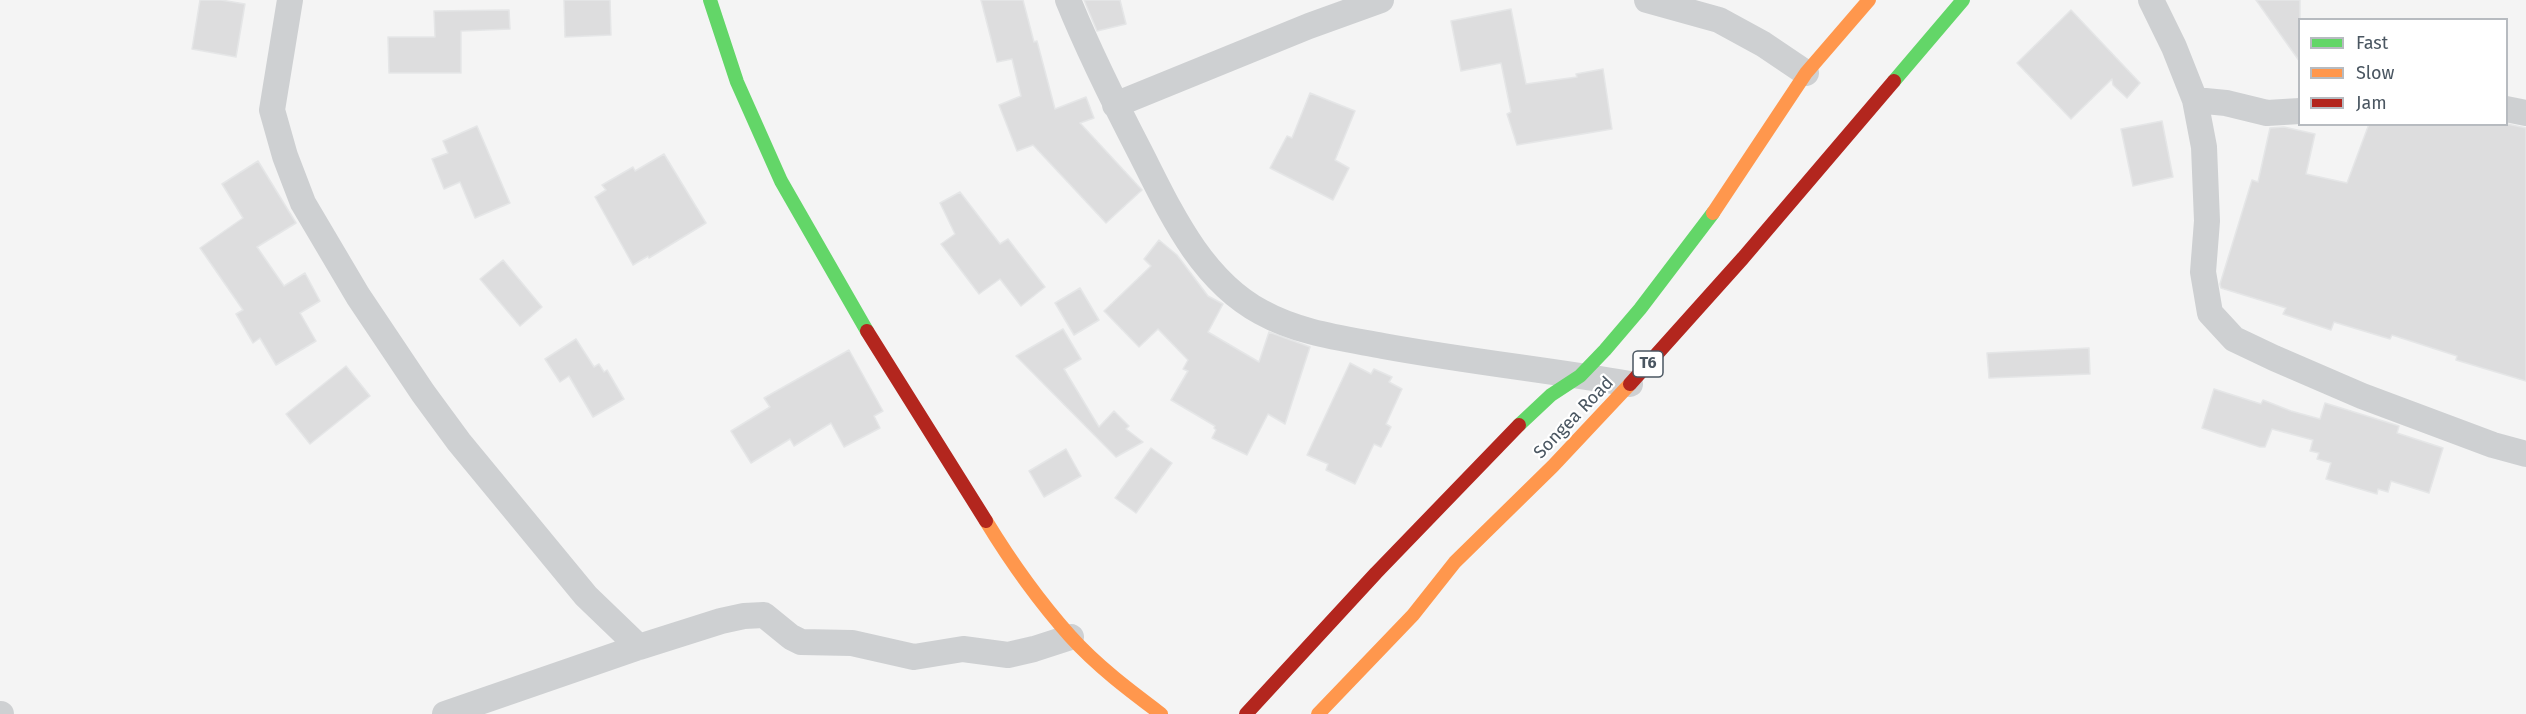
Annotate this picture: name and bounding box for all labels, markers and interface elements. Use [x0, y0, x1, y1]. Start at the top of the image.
legend [2298, 18, 2508, 126]
text: Fast [2356, 32, 2388, 54]
text: Slow [2356, 62, 2394, 84]
text: Jam [2356, 92, 2387, 114]
road number: T6 [1633, 351, 1663, 377]
street label: Songea Road [1530, 373, 1618, 463]

